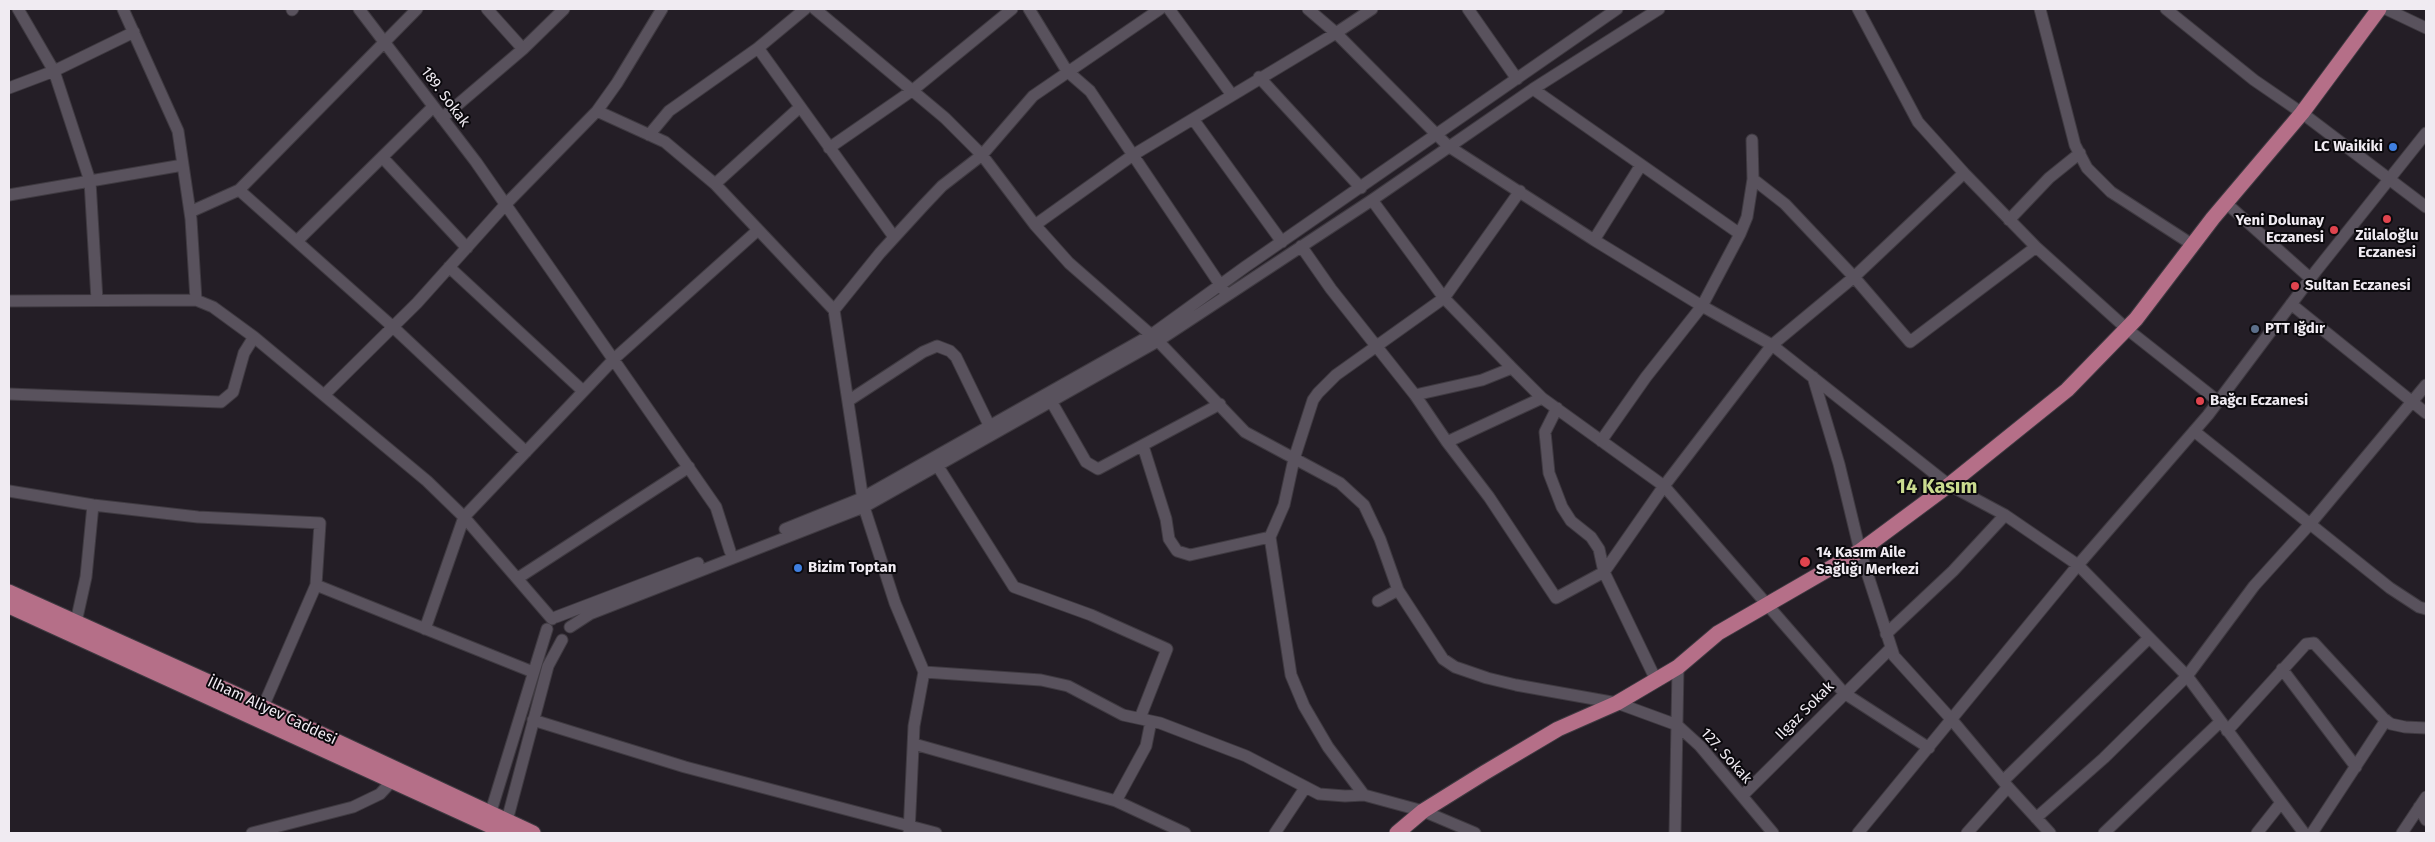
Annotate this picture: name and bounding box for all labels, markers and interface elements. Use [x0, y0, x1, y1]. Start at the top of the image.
street label: 189. Sokak [417, 64, 473, 130]
place label: LC Waikiki [2314, 138, 2383, 156]
marker: LC Waikiki [2387, 141, 2399, 153]
place label: Yeni Dolunay Eczanesi [2235, 212, 2324, 247]
marker: Zülaloğlu Eczanesi [2381, 213, 2393, 225]
marker: Yeni Dolunay Eczanesi [2328, 224, 2340, 236]
place label: Zülaloğlu Eczanesi [2355, 227, 2419, 262]
place label: Sultan Eczanesi [2305, 277, 2411, 295]
marker: Sultan Eczanesi [2289, 280, 2301, 292]
place label: PTT Iğdır [2265, 320, 2325, 338]
marker: PTT Iğdır [2249, 323, 2261, 335]
place label: Bağcı Eczanesi [2210, 392, 2308, 410]
marker: Bağcı Eczanesi [2194, 395, 2206, 407]
district label: 14 Kasım [1897, 475, 1977, 499]
place label: 14 Kasım Aile Sağlığı Merkezi [1816, 544, 1919, 579]
marker: 14 Kasım Aile Sağlığı Merkezi [1798, 555, 1812, 569]
place label: Bizim Toptan [808, 559, 896, 577]
marker: Bizim Toptan [792, 562, 804, 574]
street label: İlham Aliyev Caddesi [205, 673, 339, 749]
street label: Ilgaz Sokak [1772, 678, 1838, 744]
street label: 127. Sokak [1696, 725, 1756, 787]

